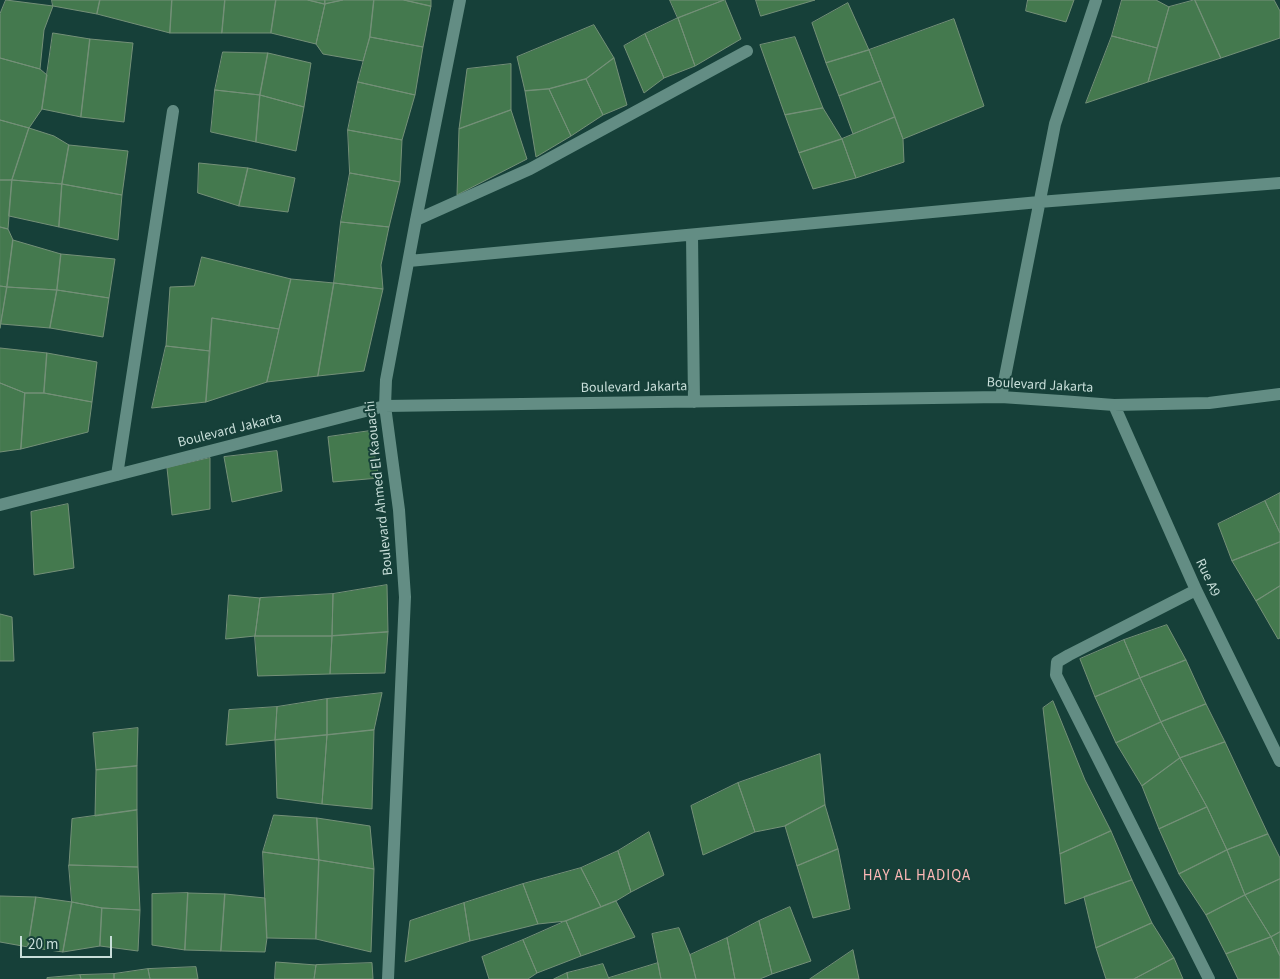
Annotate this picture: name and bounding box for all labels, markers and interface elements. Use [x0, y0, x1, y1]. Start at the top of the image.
street label: Boulevard Jakarta [986, 375, 1094, 397]
street label: Boulevard Jakarta [581, 379, 687, 397]
street label: Boulevard Ahmed El Kaouachi [362, 400, 398, 576]
street label: Boulevard Jakarta [176, 410, 284, 452]
street label: Rue A9 [1191, 556, 1223, 600]
district label: HAY AL HADIQA [861, 868, 973, 886]
scale bar [22, 926, 115, 958]
text: 20 m [28, 934, 58, 955]

